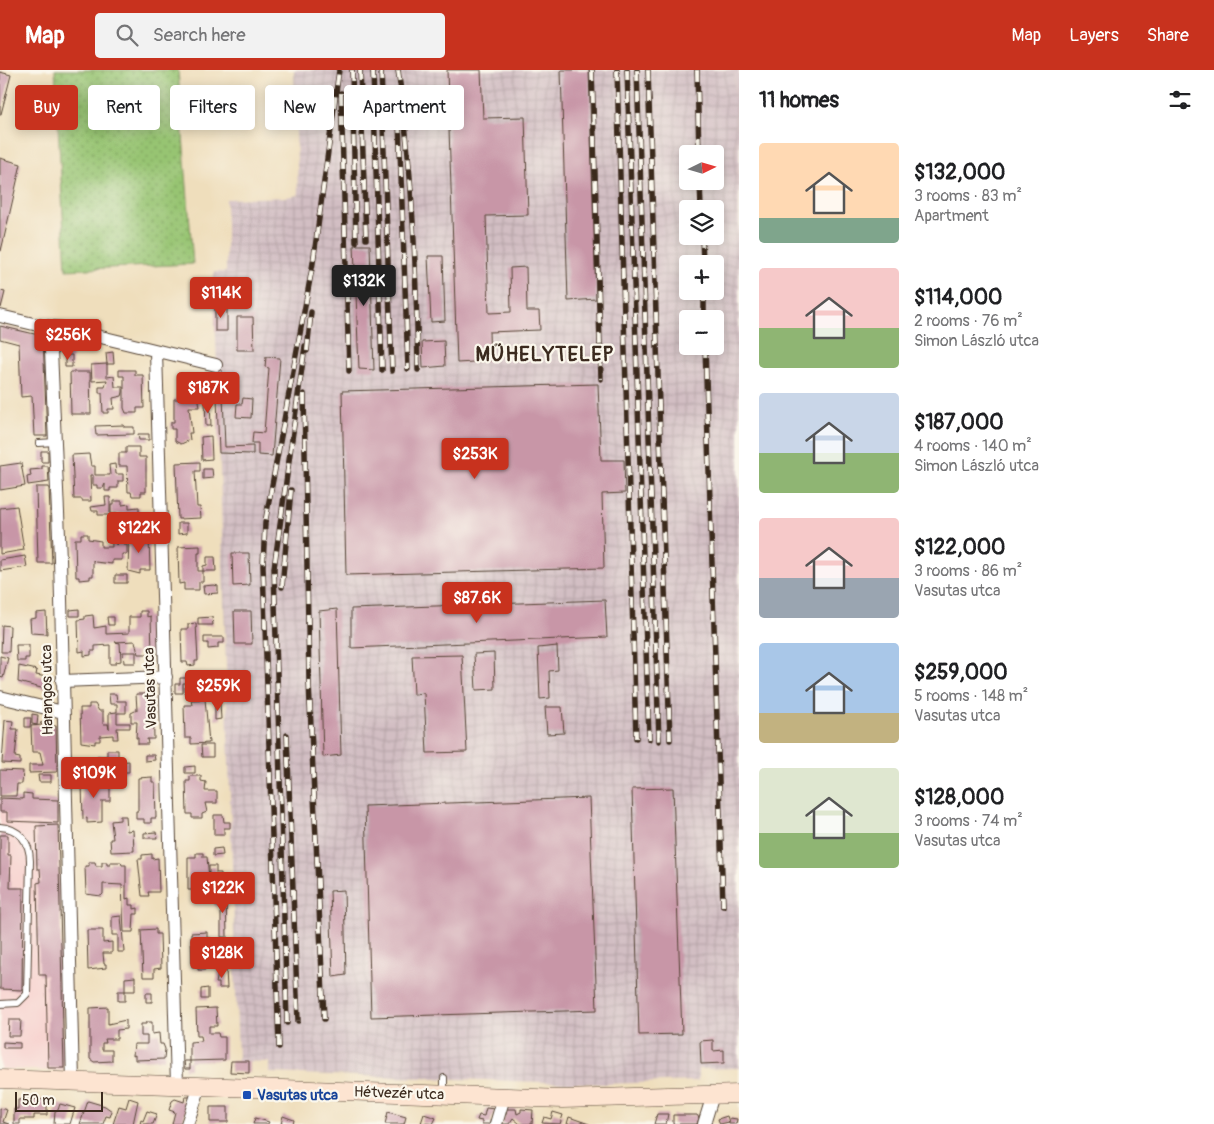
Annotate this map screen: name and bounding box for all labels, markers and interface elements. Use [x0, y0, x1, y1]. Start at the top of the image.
search box [95, 13, 445, 58]
text: Map [25, 21, 65, 50]
icon: search [113, 21, 141, 49]
text: Search here [153, 23, 246, 47]
text: Map [1012, 24, 1041, 47]
text: Layers [1069, 24, 1119, 47]
text: Share [1147, 24, 1189, 47]
chip: Buy [15, 85, 78, 130]
chip: Rent [88, 85, 160, 130]
chip: Filters [170, 85, 255, 130]
chip: New [265, 85, 334, 130]
chip: Apartment [344, 85, 464, 130]
icon: filters [1166, 86, 1194, 114]
text: 11 homes [759, 87, 839, 114]
north arrow [679, 145, 724, 190]
map controls [679, 145, 724, 355]
text: $132,000 [914, 159, 1005, 186]
icon: home [799, 163, 859, 223]
text: 3 rooms · 83 m² [914, 186, 1022, 206]
button: layers [679, 200, 724, 245]
text: Apartment [914, 206, 989, 226]
button: + [679, 255, 724, 300]
pin: $132K [329, 264, 399, 307]
text: $132K [343, 271, 385, 291]
pin: $114K [186, 276, 256, 319]
text: $114K [201, 283, 241, 303]
text: $114,000 [914, 284, 1002, 311]
icon: home [799, 288, 859, 348]
button: − [679, 310, 724, 355]
text: 2 rooms · 76 m² [914, 311, 1023, 331]
pin: $256K [33, 318, 103, 361]
text: $256K [45, 325, 91, 345]
text: Simon László utca [914, 331, 1039, 351]
district label: MŰHELYTELEP [475, 342, 615, 367]
pin: $187K [173, 372, 243, 414]
text: $187K [187, 378, 229, 398]
text: $187,000 [914, 409, 1004, 436]
icon: home [799, 413, 859, 473]
text: 4 rooms · 140 m² [914, 436, 1032, 456]
pin: $253K [440, 438, 510, 480]
text: $253K [453, 444, 497, 464]
text: Simon László utca [914, 456, 1039, 476]
pin: $122K [104, 512, 174, 554]
text: $122K [118, 518, 160, 538]
text: $122,000 [914, 534, 1005, 561]
icon: home [799, 538, 859, 598]
text: 3 rooms · 86 m² [914, 561, 1022, 581]
text: Vasutas utca [914, 581, 1000, 601]
pin: $87.6K [436, 582, 518, 624]
text: $87.6K [453, 588, 501, 608]
street label: Harangos utca [37, 645, 58, 735]
street label: Vasutas utca [140, 647, 161, 729]
text: $259,000 [914, 659, 1008, 686]
icon: home [799, 663, 859, 723]
pin: $259K [183, 670, 253, 712]
text: $259K [196, 676, 240, 696]
text: 5 rooms · 148 m² [914, 686, 1028, 706]
text: Vasutas utca [914, 706, 1000, 726]
pin: $109K [59, 756, 129, 799]
text: $109K [72, 763, 116, 783]
text: $128,000 [914, 784, 1004, 811]
icon: home [799, 788, 859, 848]
text: 3 rooms · 74 m² [914, 811, 1023, 831]
text: Vasutas utca [914, 831, 1000, 851]
pin: $122K [188, 872, 258, 914]
text: $122K [202, 878, 244, 898]
pin: $128K [187, 936, 257, 979]
text: $128K [201, 943, 243, 963]
street label: Hétvezér utca [354, 1082, 444, 1105]
place label: Vasutas utca [257, 1086, 338, 1105]
scale bar [15, 1089, 102, 1112]
marker: Vasutas utca [241, 1089, 253, 1101]
text: 50 m [22, 1092, 55, 1109]

